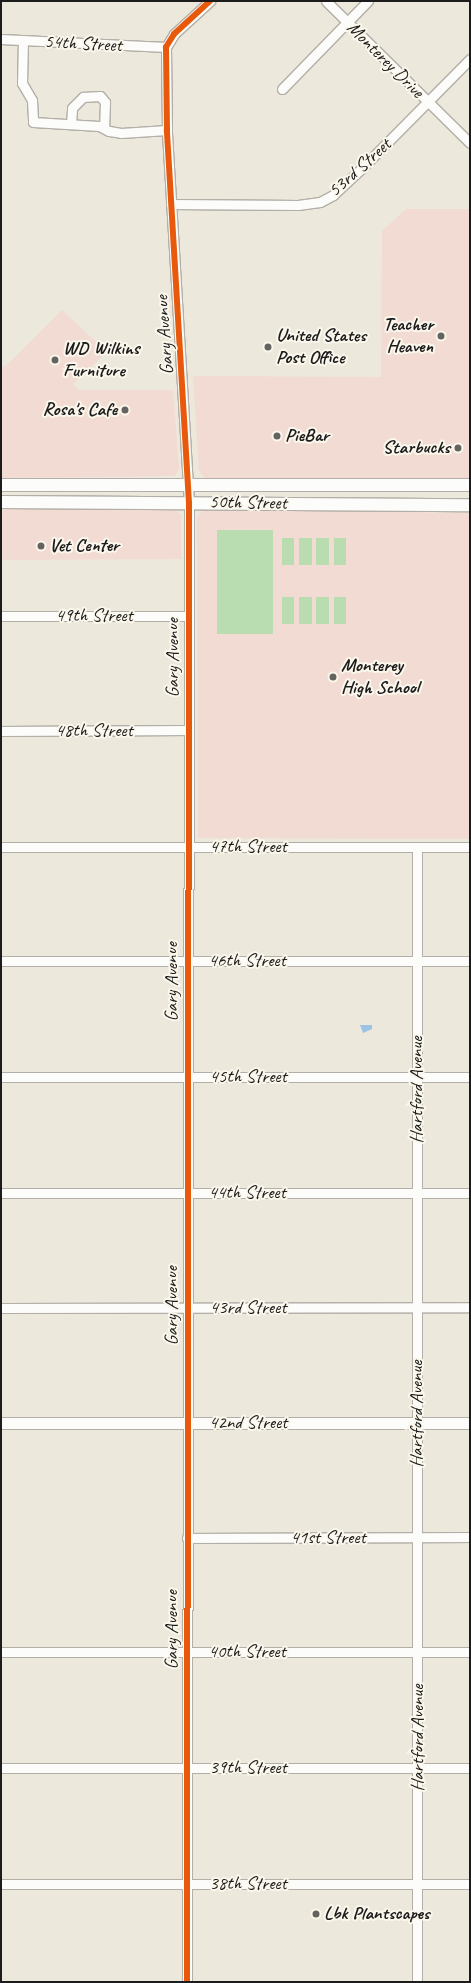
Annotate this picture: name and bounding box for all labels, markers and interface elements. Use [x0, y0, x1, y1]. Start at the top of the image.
street label: Monterey Drive [342, 17, 428, 103]
street label: 54th Street [43, 31, 123, 57]
street label: 53rd Street [324, 134, 396, 202]
street label: Gary Avenue [151, 295, 179, 375]
place label: Teacher Heaven [383, 314, 433, 358]
place label: United States Post Office [276, 325, 366, 369]
marker: Teacher Heaven [436, 331, 446, 341]
place label: WD Wilkins Furniture [63, 338, 140, 382]
marker: United States Post Office [263, 342, 273, 352]
marker: WD Wilkins Furniture [50, 355, 60, 365]
place label: Rosa's Cafe [42, 399, 117, 421]
marker: Rosa's Cafe [120, 405, 130, 415]
place label: PieBar [285, 425, 329, 447]
marker: PieBar [272, 431, 282, 441]
place label: Starbucks [382, 437, 450, 459]
marker: Starbucks [453, 443, 463, 453]
street label: 50th Street [209, 491, 287, 515]
place label: Vet Center [49, 535, 119, 557]
marker: Vet Center [36, 541, 46, 551]
street label: 49th Street [55, 605, 133, 627]
street label: Gary Avenue [162, 618, 184, 698]
place label: Monterey High School [341, 655, 418, 699]
marker: Monterey High School [328, 672, 338, 682]
street label: 48th Street [55, 720, 133, 742]
street label: 47th Street [209, 836, 287, 858]
street label: Gary Avenue [161, 942, 183, 1022]
street label: 46th Street [208, 950, 286, 972]
street label: Hartford Avenue [406, 1037, 428, 1143]
street label: 45th Street [209, 1066, 287, 1088]
street label: 44th Street [208, 1182, 286, 1204]
street label: Gary Avenue [161, 1266, 183, 1346]
street label: 43rd Street [209, 1297, 287, 1319]
street label: Hartford Avenue [406, 1361, 428, 1467]
street label: 42nd Street [208, 1412, 288, 1434]
street label: 41st Street [290, 1527, 366, 1549]
street label: Gary Avenue [161, 1590, 183, 1670]
street label: 40th Street [208, 1641, 286, 1663]
street label: Hartford Avenue [407, 1685, 429, 1791]
street label: 39th Street [209, 1757, 287, 1779]
street label: 38th Street [209, 1873, 287, 1895]
place label: Lbk Plantscapes [324, 1903, 429, 1925]
marker: Lbk Plantscapes [311, 1909, 321, 1919]

